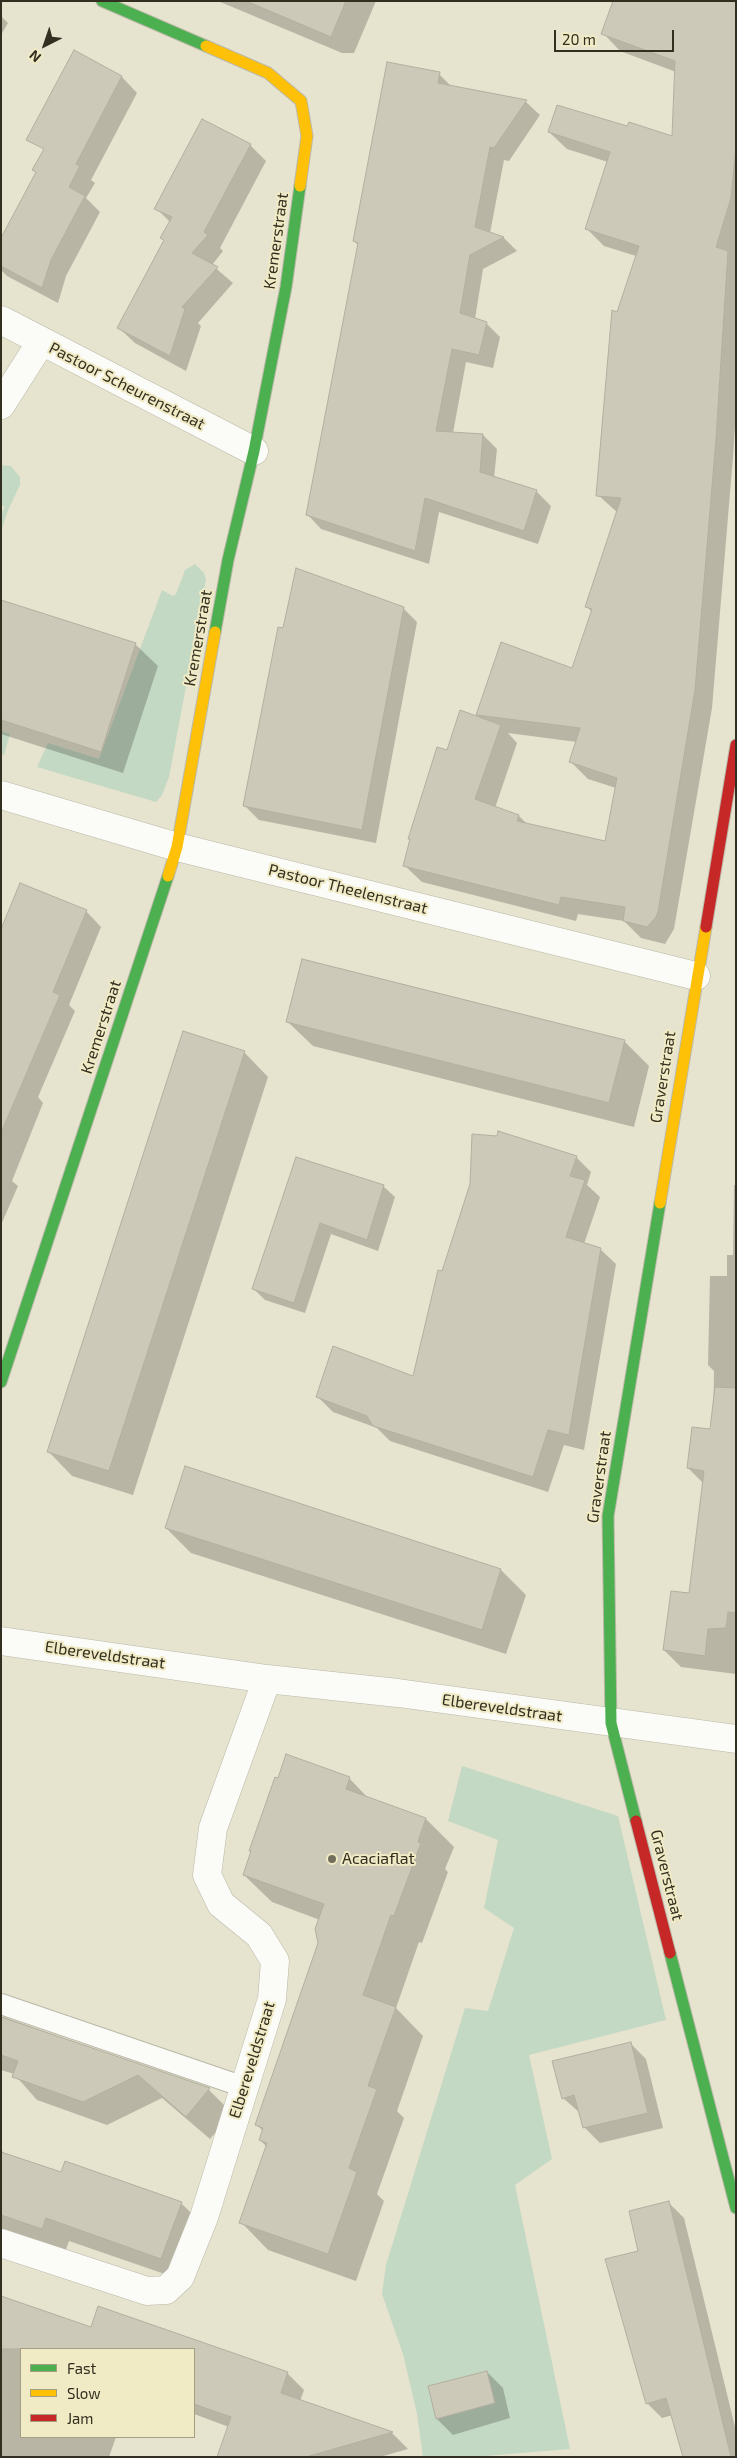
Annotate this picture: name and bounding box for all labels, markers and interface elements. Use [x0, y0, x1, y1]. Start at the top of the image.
north arrow [20, 20, 70, 70]
scale bar [557, 20, 677, 52]
text: 20 m [562, 30, 596, 48]
text: N [25, 47, 44, 66]
street label: Kremerstraat [260, 191, 292, 291]
street label: Pastoor Scheurenstraat [46, 338, 208, 434]
street label: Kremerstraat [180, 588, 216, 688]
street label: Pastoor Theelenstraat [266, 860, 430, 918]
street label: Kremerstraat [77, 978, 125, 1076]
street label: Graverstraat [646, 1030, 680, 1124]
street label: Graverstraat [583, 1430, 615, 1524]
street label: Elbereveldstraat [44, 1637, 166, 1673]
street label: Elbereveldstraat [441, 1690, 563, 1726]
street label: Graverstraat [646, 1828, 688, 1922]
place label: Acaciaflat [342, 1849, 415, 1869]
marker: Acaciaflat [326, 1853, 338, 1865]
street label: Elbereveldstraat [225, 1999, 279, 2121]
legend [20, 2348, 195, 2438]
text: Fast [67, 2359, 96, 2377]
text: Slow [67, 2384, 101, 2402]
text: Jam [67, 2409, 93, 2427]

